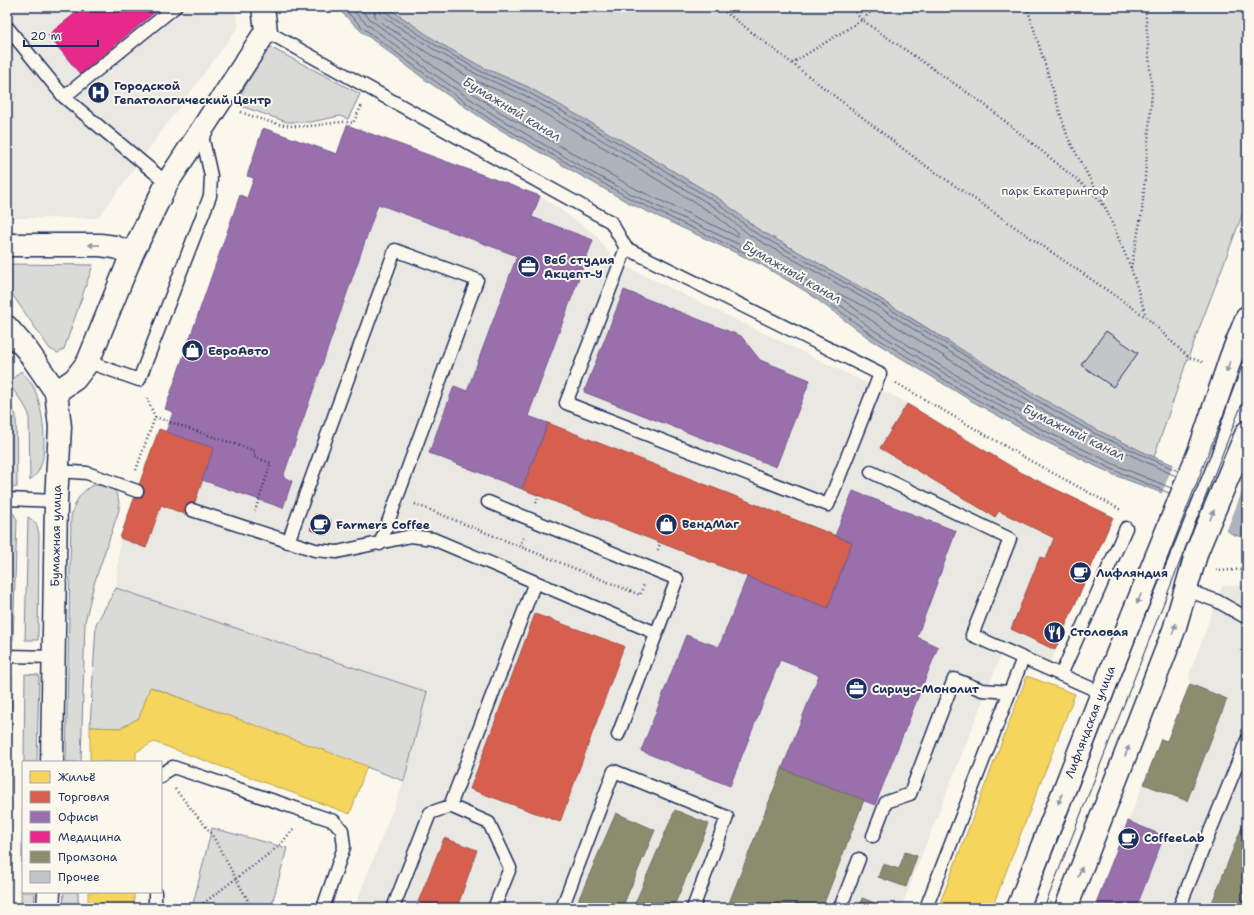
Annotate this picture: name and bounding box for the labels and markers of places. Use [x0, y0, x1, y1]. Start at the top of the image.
place label: Городской Гепатологический Центр [114, 78, 271, 108]
hospital icon: Городской Гепатологический Центр [85, 80, 111, 106]
place label: Веб студия Акцепт-У [544, 252, 615, 282]
office icon: Веб студия Акцепт-У [515, 254, 541, 280]
shop icon: ЕвроАвто [180, 338, 206, 364]
place label: ЕвроАвто [208, 343, 269, 359]
shop icon: ВендМаг [654, 511, 680, 537]
cafe icon: Farmers Coffee [308, 512, 334, 538]
place label: ВендМаг [682, 516, 740, 532]
place label: Farmers Coffee [336, 517, 430, 533]
cafe icon: Лифляндия [1068, 560, 1094, 586]
place label: Лифляндия [1096, 565, 1168, 581]
restaurant icon: Столовая [1042, 619, 1068, 645]
place label: Столовая [1070, 624, 1128, 640]
office icon: Сириус-Монолит [843, 676, 869, 702]
place label: Сириус-Монолит [872, 681, 980, 697]
cafe icon: CoffeeLab [1116, 825, 1142, 851]
place label: CoffeeLab [1144, 830, 1205, 846]

